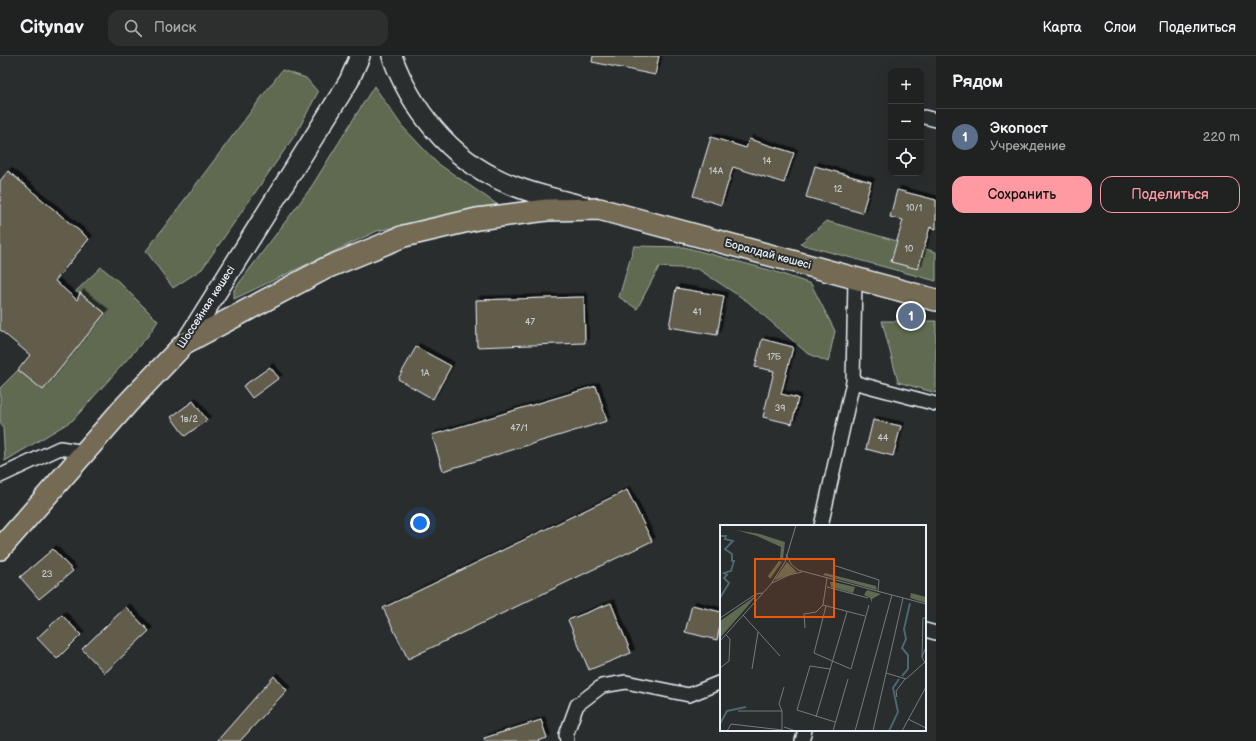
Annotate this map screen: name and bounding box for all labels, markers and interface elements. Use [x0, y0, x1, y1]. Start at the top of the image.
search box [108, 10, 388, 46]
text: Citynav [20, 16, 84, 39]
icon: search [122, 17, 144, 39]
text: Поиск [154, 18, 197, 37]
text: Карта [1042, 19, 1082, 36]
text: Слои [1104, 19, 1136, 36]
text: Поделиться [1158, 19, 1236, 36]
map controls [888, 68, 924, 176]
button: + [888, 68, 924, 104]
text: Рядом [952, 72, 1003, 92]
button: − [888, 104, 924, 140]
text: Экопост [990, 119, 1048, 138]
text: 1 [962, 129, 968, 145]
text: 220 m [1203, 129, 1240, 145]
text: Учреждение [990, 138, 1066, 154]
button: locate [888, 140, 924, 176]
house number: 14 [763, 156, 772, 167]
house number: 14А [709, 166, 724, 177]
button: Сохранить [952, 176, 1092, 213]
button: Поделиться [1100, 176, 1240, 213]
house number: 12 [834, 184, 843, 195]
house number: 10/1 [906, 203, 922, 214]
street label: Боралдай көшесі [723, 236, 813, 272]
house number: 10 [905, 244, 913, 255]
street label: Шоссейная көшесі [174, 263, 238, 351]
pin: 1 [898, 301, 924, 331]
house number: 41 [693, 307, 701, 318]
house number: 47 [525, 317, 536, 328]
house number: 17Б [767, 352, 782, 363]
house number: 1А [421, 368, 430, 379]
house number: 39 [775, 403, 785, 414]
house number: 1в/2 [180, 414, 198, 425]
house number: 47/1 [510, 423, 528, 434]
house number: 44 [878, 433, 889, 444]
your location [410, 513, 430, 533]
inset map [720, 525, 926, 731]
house number: 2З [42, 569, 53, 580]

